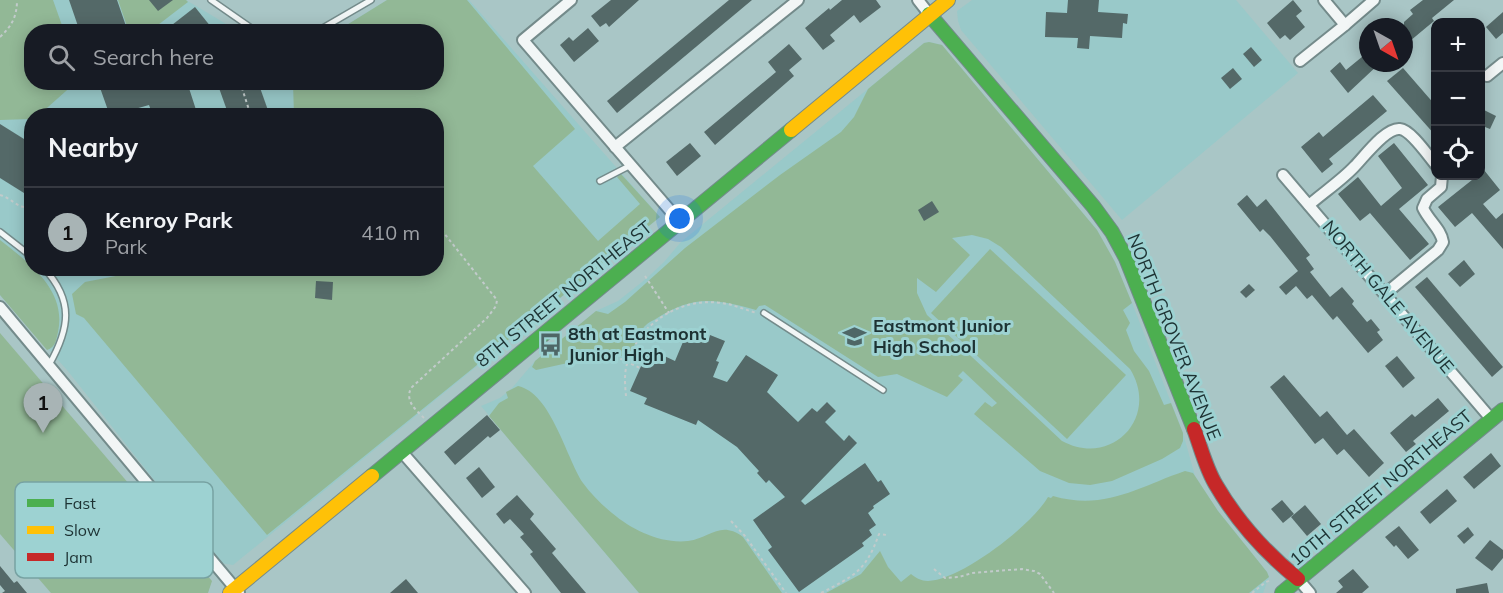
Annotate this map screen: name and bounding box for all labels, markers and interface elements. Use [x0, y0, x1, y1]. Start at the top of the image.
north arrow [1359, 18, 1413, 72]
map controls [1431, 18, 1485, 180]
button: + [1431, 18, 1485, 72]
search box [24, 24, 444, 90]
icon: search [45, 41, 78, 74]
text: Search here [93, 43, 214, 71]
button: − [1431, 72, 1485, 126]
button: locate [1431, 126, 1485, 180]
text: Nearby [48, 131, 138, 164]
your location [665, 204, 694, 233]
text: Kenroy Park [105, 206, 233, 234]
street label: 8TH STREET NORTHEAST [471, 215, 657, 372]
street label: NORTH GALE AVENUE [1318, 215, 1459, 378]
text: 1 [62, 220, 74, 245]
text: 410 m [361, 220, 420, 245]
street label: NORTH GROVER AVENUE [1122, 230, 1226, 443]
text: Park [105, 234, 147, 259]
place label: Eastmont Junior High School [873, 314, 1011, 358]
place label: 8th at Eastmont Junior High [568, 322, 707, 366]
school or university icon: Eastmont Junior High School [842, 323, 868, 349]
bus stop icon: 8th at Eastmont Junior High [537, 331, 563, 357]
pin: 1 [24, 384, 63, 433]
street label: 10TH STREET NORTHEAST [1285, 404, 1477, 571]
legend [15, 482, 213, 578]
text: Fast [64, 493, 96, 513]
text: Slow [64, 520, 101, 540]
text: Jam [64, 547, 93, 567]

